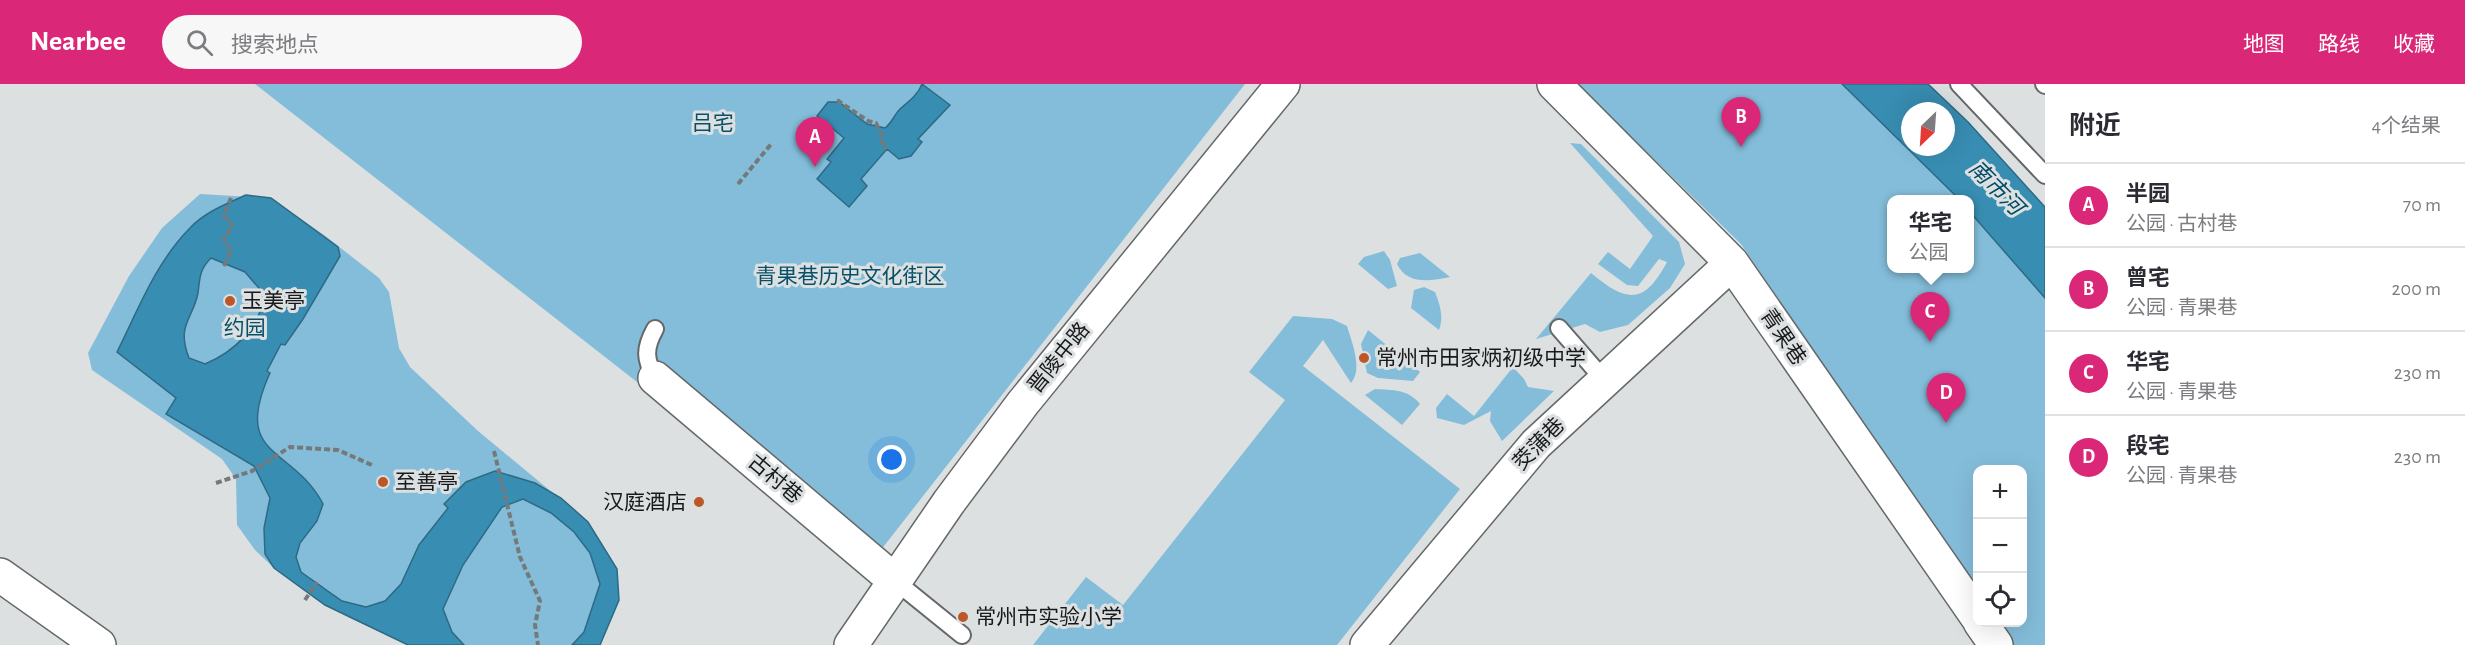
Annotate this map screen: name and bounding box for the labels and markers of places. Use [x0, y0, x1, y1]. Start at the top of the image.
pin: B [1722, 98, 1760, 147]
pin: A [796, 118, 834, 167]
place label: 玉美亭 [242, 290, 305, 312]
pin: C [1910, 292, 1950, 342]
marker: 玉美亭 [223, 294, 237, 308]
place label: 常州市田家炳初级中学 [1376, 347, 1586, 369]
marker: 常州市田家炳初级中学 [1357, 351, 1371, 365]
pin: D [1926, 374, 1966, 423]
place label: 至善亭 [395, 471, 458, 493]
marker: 至善亭 [376, 475, 390, 489]
place label: 汉庭酒店 [603, 491, 687, 513]
marker: 汉庭酒店 [692, 495, 706, 509]
place label: 常州市实验小学 [975, 606, 1122, 628]
marker: 常州市实验小学 [956, 610, 970, 624]

